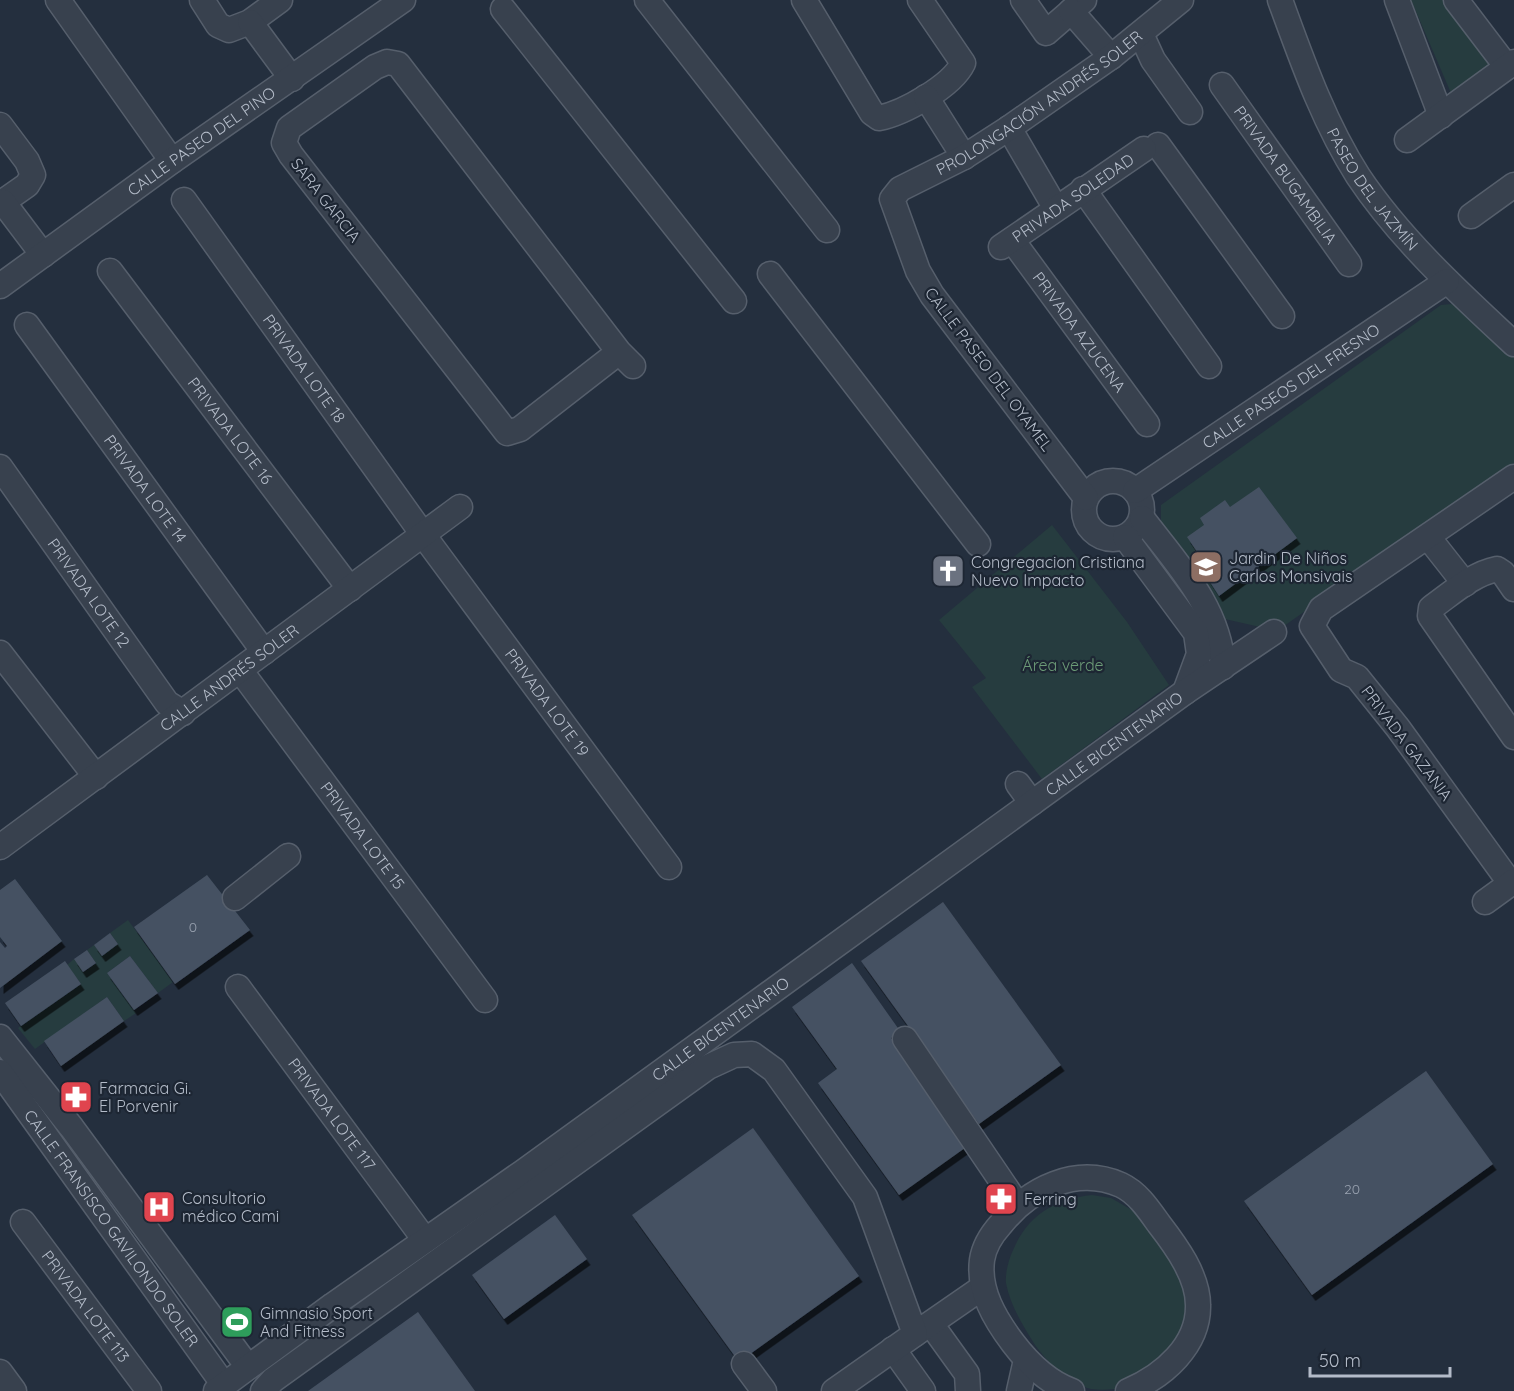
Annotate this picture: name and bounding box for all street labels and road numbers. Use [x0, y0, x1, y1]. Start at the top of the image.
street label: PROLONGACIÓN ANDRÉS SOLER [933, 26, 1146, 179]
street label: CALLE PASEO DEL PINO [123, 82, 279, 200]
street label: PRIVADA BUGAMBILIA [1230, 102, 1341, 248]
street label: PASEO DEL JAZMÍN [1323, 124, 1423, 255]
street label: PRIVADA SOLEDAD [1008, 149, 1137, 247]
street label: SARA GARCIA [287, 154, 365, 246]
street label: PRIVADA AZUCENA [1029, 268, 1130, 396]
street label: CALLE PASEO DEL OYAMEL [921, 283, 1057, 455]
street label: PRIVADA LOTE 18 [259, 310, 350, 427]
street label: CALLE PASEOS DEL FRESNO [1198, 319, 1383, 453]
street label: PRIVADA LOTE 16 [184, 373, 278, 488]
street label: PRIVADA LOTE 14 [100, 431, 191, 546]
street label: PRIVADA LOTE 12 [43, 534, 134, 651]
street label: CALLE ANDRÉS SOLER [156, 620, 303, 735]
street label: PRIVADA LOTE 19 [501, 645, 594, 760]
street label: PRIVADA GAZANIA [1357, 681, 1457, 805]
street label: CALLE BICENTENARIO [1041, 687, 1186, 800]
street label: PRIVADA LOTE 15 [316, 778, 409, 893]
street label: CALLE BICENTENARIO [648, 972, 793, 1085]
street label: PRIVADA LOTE 117 [284, 1054, 380, 1174]
street label: CALLE FRANSISCO GAVILONDO SOLER [20, 1106, 203, 1351]
street label: PRIVADA LOTE 113 [38, 1246, 134, 1366]

